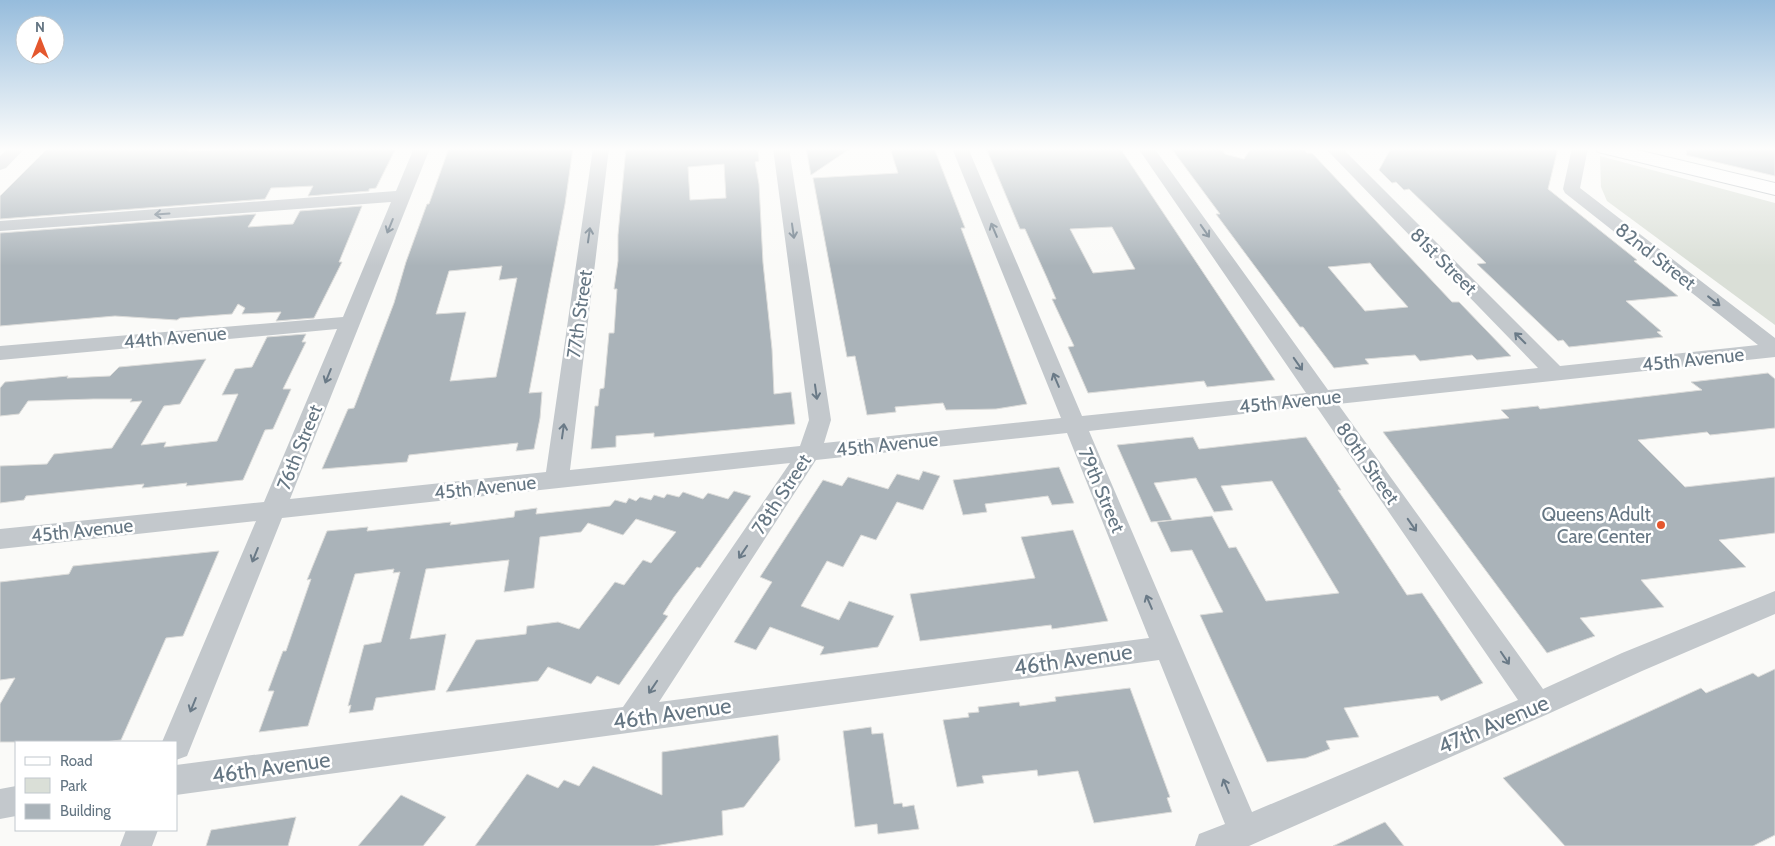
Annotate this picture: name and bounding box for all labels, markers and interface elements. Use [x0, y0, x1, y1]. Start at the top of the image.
north arrow [15, 15, 65, 65]
text: N [35, 18, 45, 36]
one-way arrow [154, 209, 170, 218]
one-way arrow [385, 217, 394, 233]
street label: 82nd Street [1611, 218, 1701, 295]
one-way arrow [788, 223, 798, 239]
one-way arrow [988, 223, 998, 238]
street label: 81st Street [1405, 223, 1482, 300]
one-way arrow [1200, 224, 1210, 238]
one-way arrow [585, 228, 595, 244]
street label: 77th Street [562, 268, 597, 360]
one-way arrow [1707, 296, 1721, 306]
street label: 44th Avenue [123, 322, 228, 353]
one-way arrow [1515, 333, 1527, 345]
street label: 45th Avenue [1641, 343, 1745, 376]
one-way arrow [1293, 357, 1303, 371]
one-way arrow [323, 368, 333, 383]
one-way arrow [1051, 372, 1060, 387]
one-way arrow [811, 383, 821, 399]
street label: 45th Avenue [1238, 385, 1342, 418]
street label: 76th Street [272, 401, 327, 493]
street label: 80th Street [1331, 418, 1404, 509]
one-way arrow [558, 423, 568, 439]
street label: 45th Avenue [835, 428, 939, 461]
street label: 79th Street [1073, 444, 1130, 537]
street label: 78th Street [747, 449, 816, 539]
street label: 45th Avenue [433, 471, 537, 504]
place label: Queens Adult Care Center [1542, 503, 1652, 548]
street label: 45th Avenue [30, 514, 134, 547]
one-way arrow [1407, 518, 1417, 532]
marker: Queens Adult Care Center [1655, 519, 1667, 531]
one-way arrow [738, 545, 748, 559]
one-way arrow [250, 547, 259, 562]
one-way arrow [1144, 595, 1153, 610]
street label: 46th Avenue [1012, 638, 1134, 681]
one-way arrow [1500, 651, 1510, 665]
one-way arrow [647, 680, 658, 694]
street label: 47th Avenue [1434, 689, 1553, 760]
street label: 46th Avenue [611, 692, 733, 735]
one-way arrow [188, 697, 197, 712]
legend [15, 741, 178, 831]
street label: 46th Avenue [210, 746, 332, 789]
text: Road [60, 752, 93, 770]
text: Park [60, 777, 87, 795]
one-way arrow [1221, 779, 1230, 794]
text: Building [60, 802, 111, 820]

